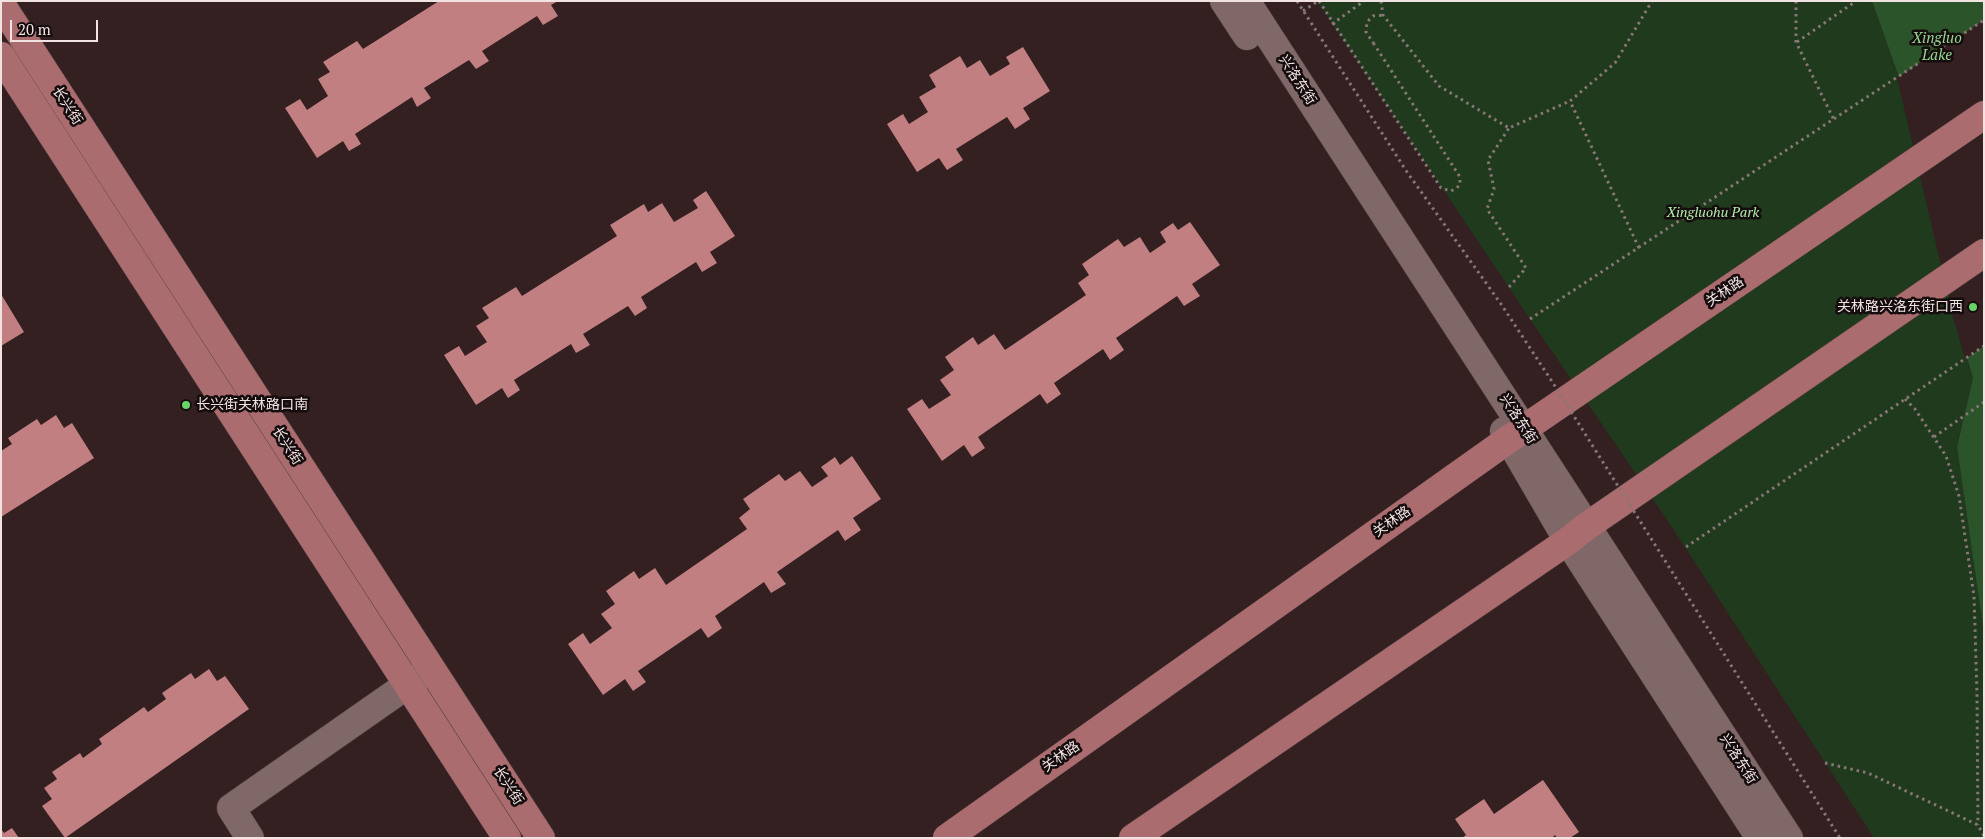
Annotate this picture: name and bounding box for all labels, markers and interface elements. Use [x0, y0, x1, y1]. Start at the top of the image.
scale bar [12, 10, 100, 42]
text: 20 m [18, 19, 51, 39]
water label: Xingluo Lake [1912, 30, 1962, 65]
street label: 兴洛东街 [1275, 52, 1319, 108]
street label: 长兴街 [49, 84, 85, 128]
park label: Xingluohu Park [1667, 205, 1759, 221]
street label: 关林路 [1703, 273, 1747, 311]
place label: 关林路兴洛东街口西 [1837, 299, 1963, 315]
marker: 关林路兴洛东街口西 [1967, 301, 1979, 313]
street label: 兴洛东街 [1496, 391, 1540, 447]
place label: 长兴街关林路口南 [196, 397, 308, 413]
marker: 长兴街关林路口南 [180, 399, 192, 411]
street label: 长兴街 [269, 424, 305, 468]
street label: 关林路 [1370, 503, 1414, 541]
street label: 兴洛东街 [1716, 731, 1760, 787]
street label: 关林路 [1039, 738, 1083, 776]
street label: 长兴街 [490, 764, 526, 808]

